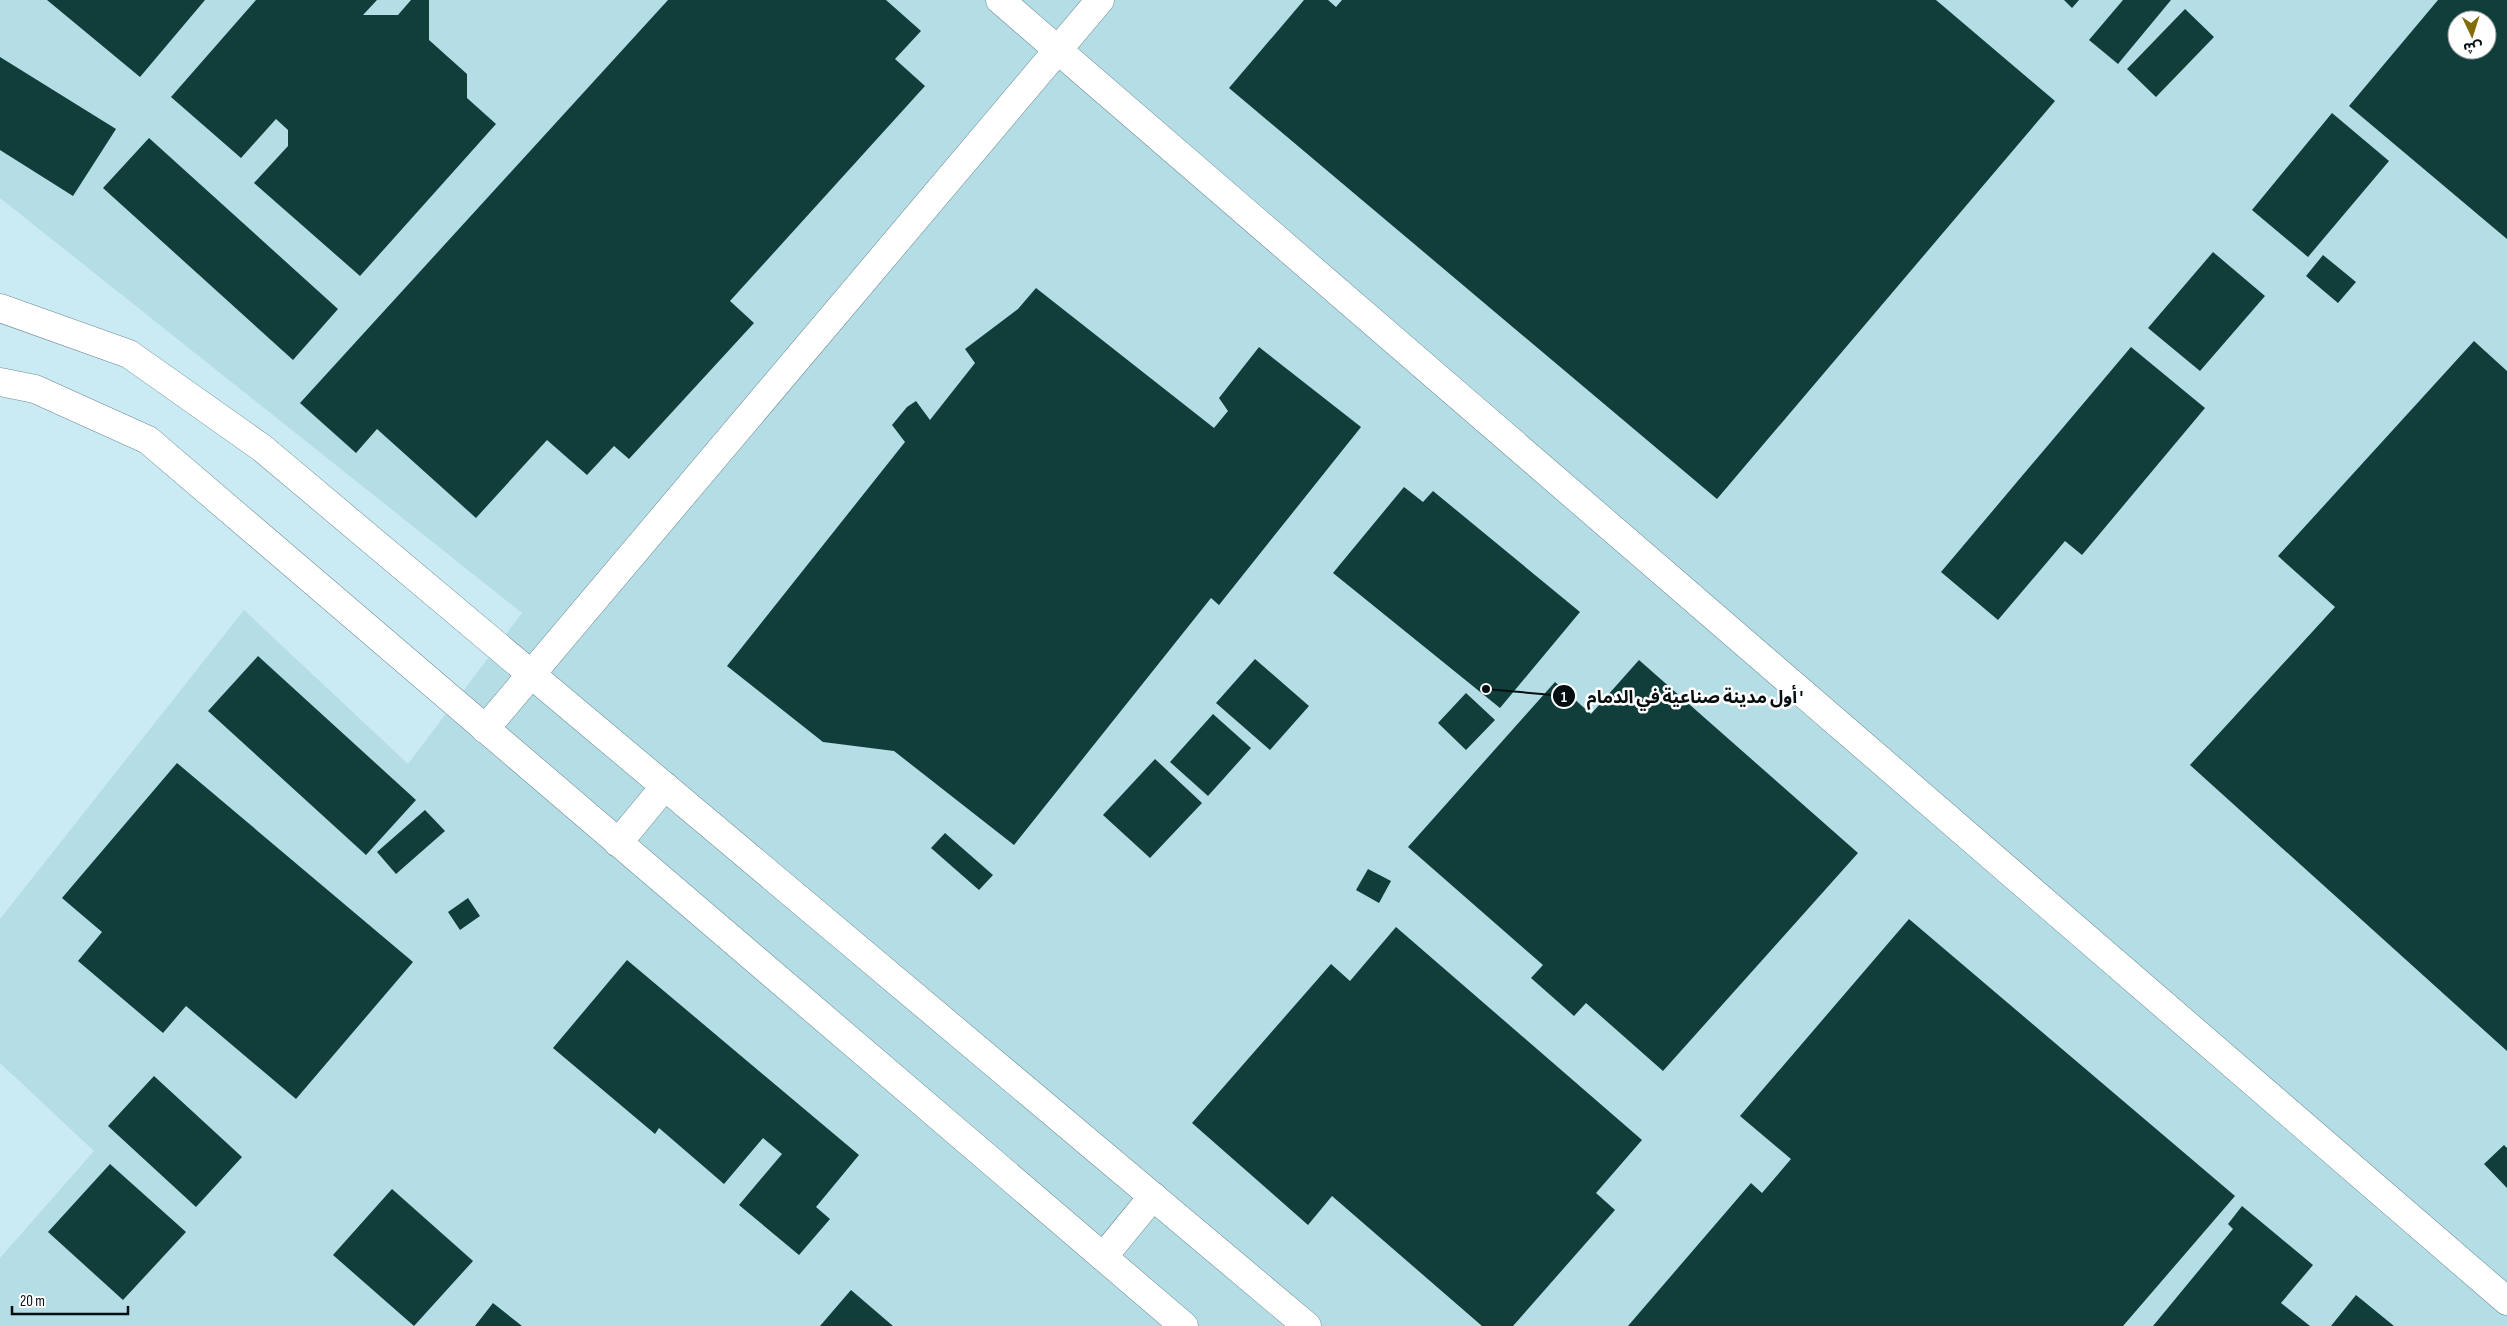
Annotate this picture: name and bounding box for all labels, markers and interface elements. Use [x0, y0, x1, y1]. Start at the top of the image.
north arrow [2447, 10, 2497, 60]
text: ش [2463, 38, 2483, 57]
callout: أول مدينة صناعية في الدمام ' [1552, 680, 1813, 713]
text: أول مدينة صناعية في الدمام ' [1587, 684, 1803, 711]
text: 1 [1561, 688, 1567, 707]
scale bar [12, 1284, 129, 1316]
text: 20 m [20, 1292, 45, 1311]

